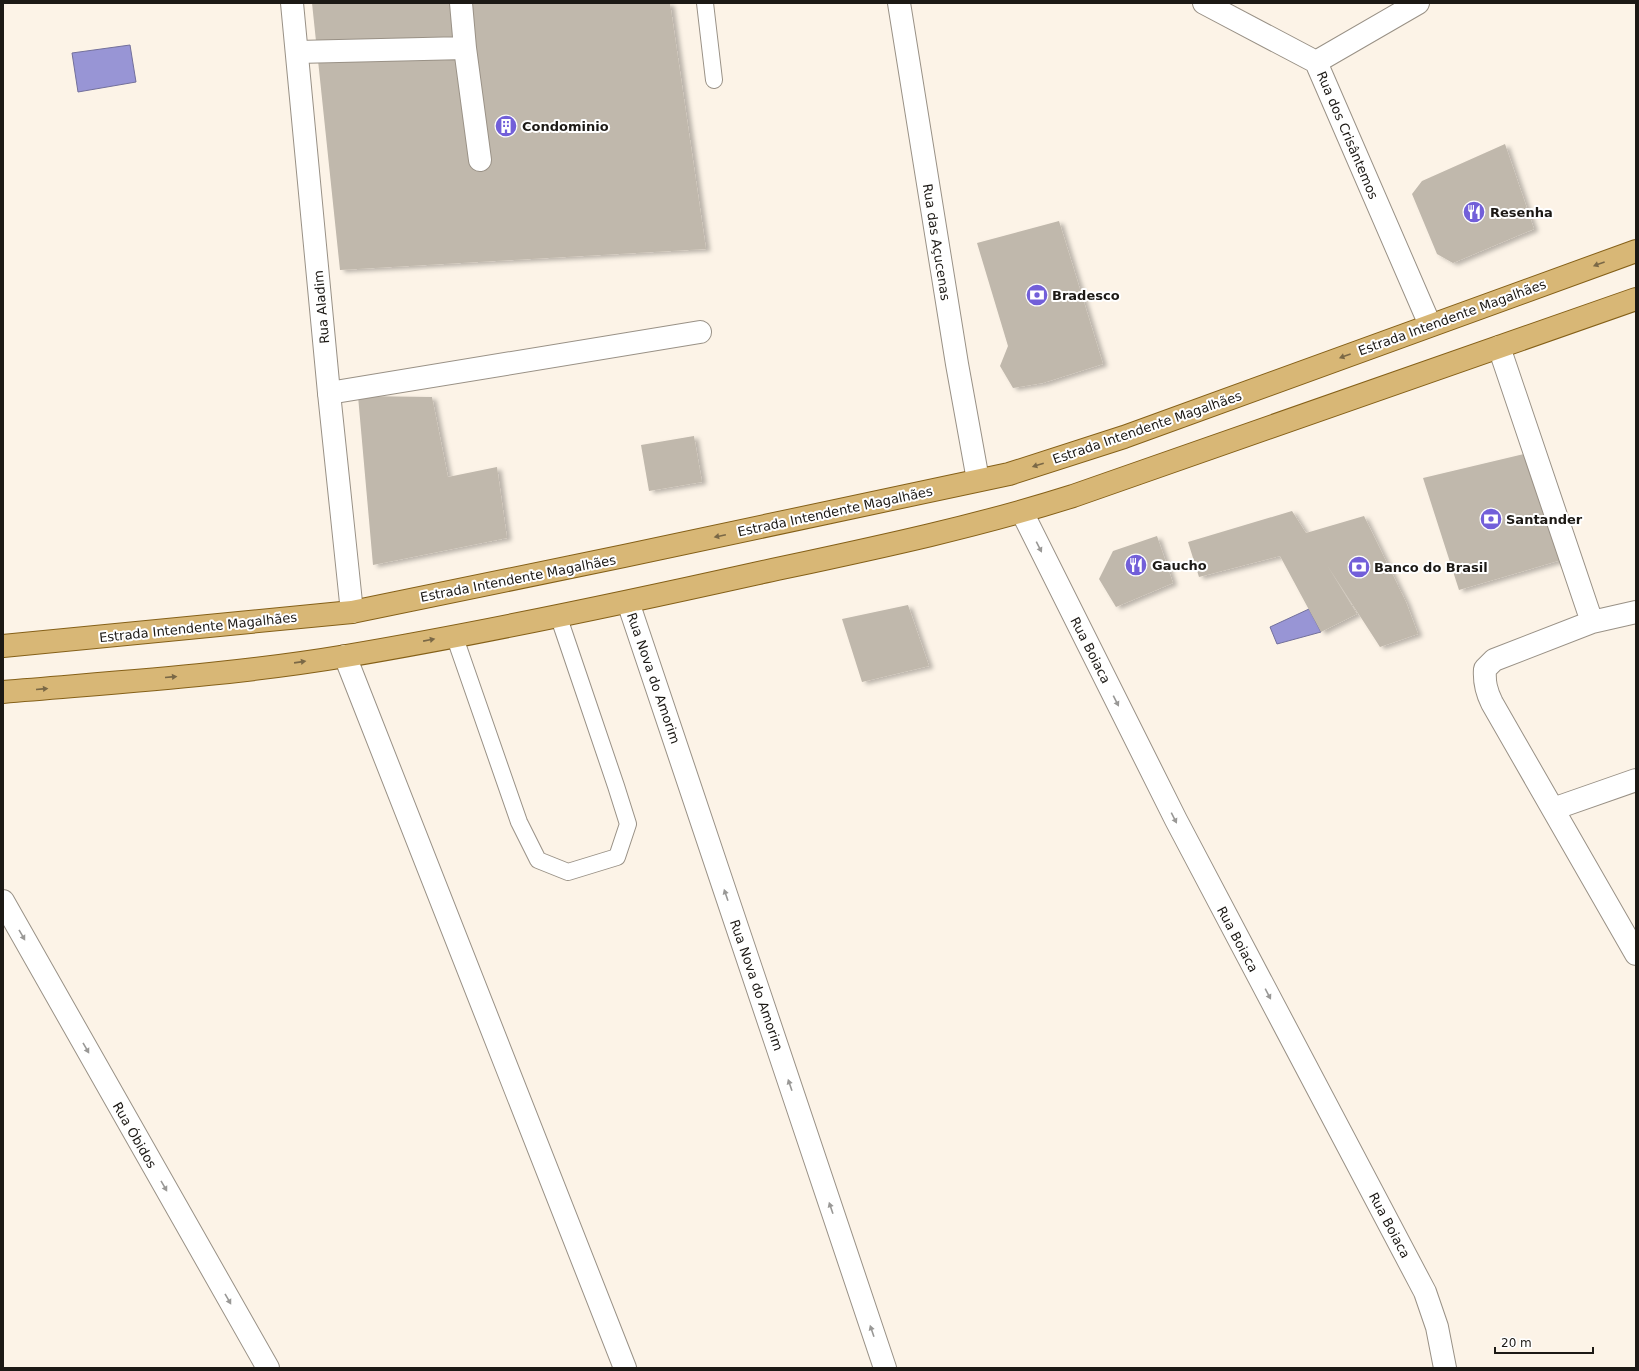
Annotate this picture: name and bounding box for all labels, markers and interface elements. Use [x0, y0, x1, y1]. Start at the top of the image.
street label: Rua dos Crisântemos [1314, 69, 1381, 202]
building icon: Condominio [493, 113, 519, 139]
place label: Condominio [522, 119, 609, 134]
street label: Rua das Açucenas [920, 183, 953, 302]
restaurant icon: Resenha [1461, 199, 1487, 225]
place label: Resenha [1490, 205, 1553, 220]
one-way arrow [1593, 262, 1605, 268]
street label: Rua Aladim [311, 270, 332, 344]
street label: Estrada Intendente Magalhães [1356, 276, 1548, 359]
bank icon: Bradesco [1024, 282, 1050, 308]
place label: Bradesco [1052, 288, 1120, 303]
one-way arrow [1339, 353, 1351, 359]
street label: Estrada Intendente Magalhães [1051, 388, 1244, 467]
one-way arrow [1032, 462, 1044, 468]
street label: Estrada Intendente Magalhães [736, 483, 934, 539]
bank icon: Santander [1478, 506, 1504, 532]
place label: Santander [1506, 512, 1583, 527]
one-way arrow [714, 533, 726, 539]
one-way arrow [1036, 542, 1043, 553]
street label: Estrada Intendente Magalhães [419, 552, 617, 605]
restaurant icon: Gaucho [1123, 552, 1149, 578]
bank icon: Banco do Brasil [1346, 554, 1372, 580]
place label: Gaucho [1152, 558, 1207, 573]
place label: Banco do Brasil [1374, 560, 1488, 575]
street label: Estrada Intendente Magalhães [98, 610, 298, 645]
street label: Rua Nova do Amorim [624, 611, 683, 746]
street label: Rua Boiaca [1067, 615, 1114, 686]
one-way arrow [422, 637, 435, 643]
one-way arrow [294, 659, 307, 665]
one-way arrow [165, 673, 177, 680]
one-way arrow [36, 685, 48, 692]
one-way arrow [1113, 696, 1119, 707]
one-way arrow [1171, 812, 1178, 823]
one-way arrow [723, 889, 729, 901]
street label: Rua Boiaca [1214, 904, 1261, 975]
street label: Rua Nova do Amorim [727, 918, 786, 1053]
one-way arrow [19, 929, 26, 941]
one-way arrow [1265, 989, 1271, 1000]
one-way arrow [83, 1042, 90, 1054]
one-way arrow [787, 1078, 793, 1090]
street label: Rua Óbidos [110, 1100, 160, 1171]
one-way arrow [161, 1180, 168, 1192]
street label: Rua Boiaca [1366, 1190, 1413, 1261]
one-way arrow [828, 1201, 834, 1213]
one-way arrow [225, 1293, 232, 1305]
one-way arrow [869, 1325, 875, 1337]
scale bar [1495, 1329, 1593, 1355]
text: 20 m [1501, 1336, 1532, 1350]

